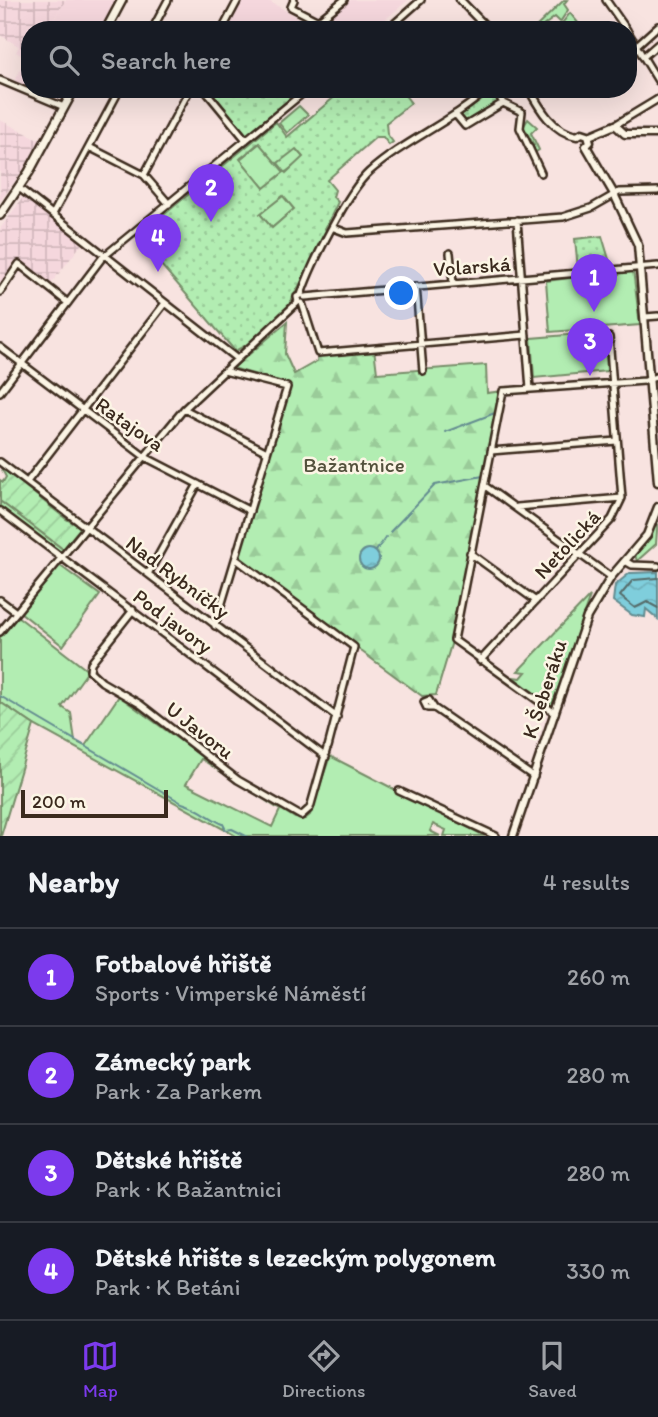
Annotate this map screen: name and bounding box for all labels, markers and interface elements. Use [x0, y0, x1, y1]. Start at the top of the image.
search box [21, 21, 637, 98]
icon: search [45, 41, 83, 79]
text: Search here [101, 44, 231, 76]
pin: 2 [188, 164, 234, 222]
pin: 4 [135, 214, 181, 272]
street label: Volarská [432, 251, 512, 281]
pin: 1 [571, 254, 617, 312]
your location [384, 276, 418, 310]
pin: 3 [567, 318, 613, 376]
street label: Ratajova [91, 391, 169, 457]
park label: Bažantnice [303, 452, 405, 477]
street label: Netolická [529, 504, 605, 584]
street label: Nad Rybníčky [121, 530, 235, 624]
street label: Pod javory [129, 583, 218, 659]
street label: K Šeberáku [516, 636, 572, 742]
street label: U Javoru [161, 696, 239, 764]
scale bar [21, 787, 168, 819]
text: 200 m [32, 790, 86, 813]
text: Nearby [28, 863, 119, 900]
text: 4 results [543, 868, 630, 896]
text: Fotbalové hřiště [95, 947, 272, 979]
text: 1 [46, 963, 56, 991]
text: 260 m [567, 963, 630, 991]
text: Sports · Vimperské Náměstí [95, 979, 366, 1007]
text: Zámecký park [95, 1045, 251, 1077]
text: 2 [45, 1061, 57, 1089]
text: 280 m [567, 1061, 630, 1089]
text: Park · Za Parkem [95, 1077, 262, 1105]
text: Dětské hřiště [95, 1143, 242, 1175]
text: 3 [45, 1159, 57, 1187]
text: 280 m [567, 1159, 630, 1187]
text: Park · K Bažantnici [95, 1175, 282, 1203]
text: Dětské hřište s lezeckým polygonem [95, 1241, 496, 1273]
text: 4 [44, 1257, 58, 1285]
text: 330 m [566, 1257, 630, 1285]
text: Park · K Betáni [95, 1273, 240, 1301]
tab: Map [81, 1337, 119, 1402]
tab: Directions [282, 1337, 366, 1402]
tab: Saved [528, 1337, 577, 1402]

